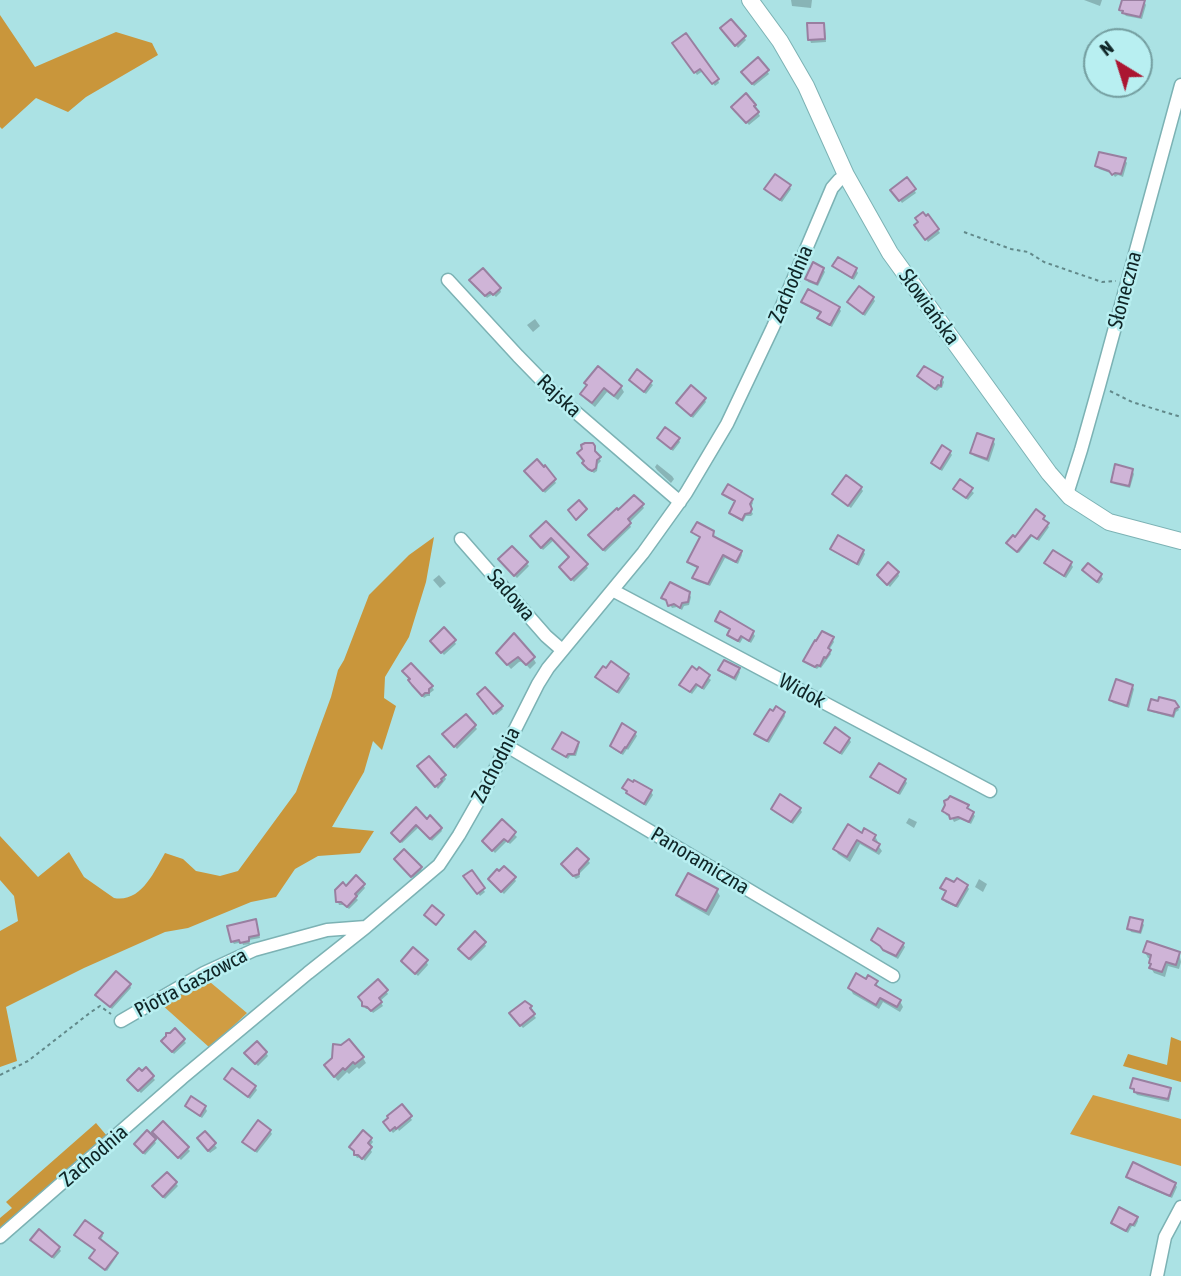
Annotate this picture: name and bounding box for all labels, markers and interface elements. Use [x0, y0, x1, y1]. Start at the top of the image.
north arrow [1083, 28, 1153, 98]
text: N [1095, 36, 1117, 60]
street label: Zachodnia [763, 241, 819, 327]
street label: Słoneczna [1103, 249, 1147, 331]
street label: Słowiańska [893, 264, 965, 350]
street label: Rajska [532, 369, 586, 423]
street label: Sadowa [482, 564, 540, 626]
street label: Widok [774, 668, 830, 714]
street label: Zachodnia [466, 723, 526, 807]
street label: Panoramiczna [646, 822, 754, 900]
street label: Piotra Gaszowca [130, 943, 252, 1023]
street label: Zachodnia [55, 1120, 133, 1192]

